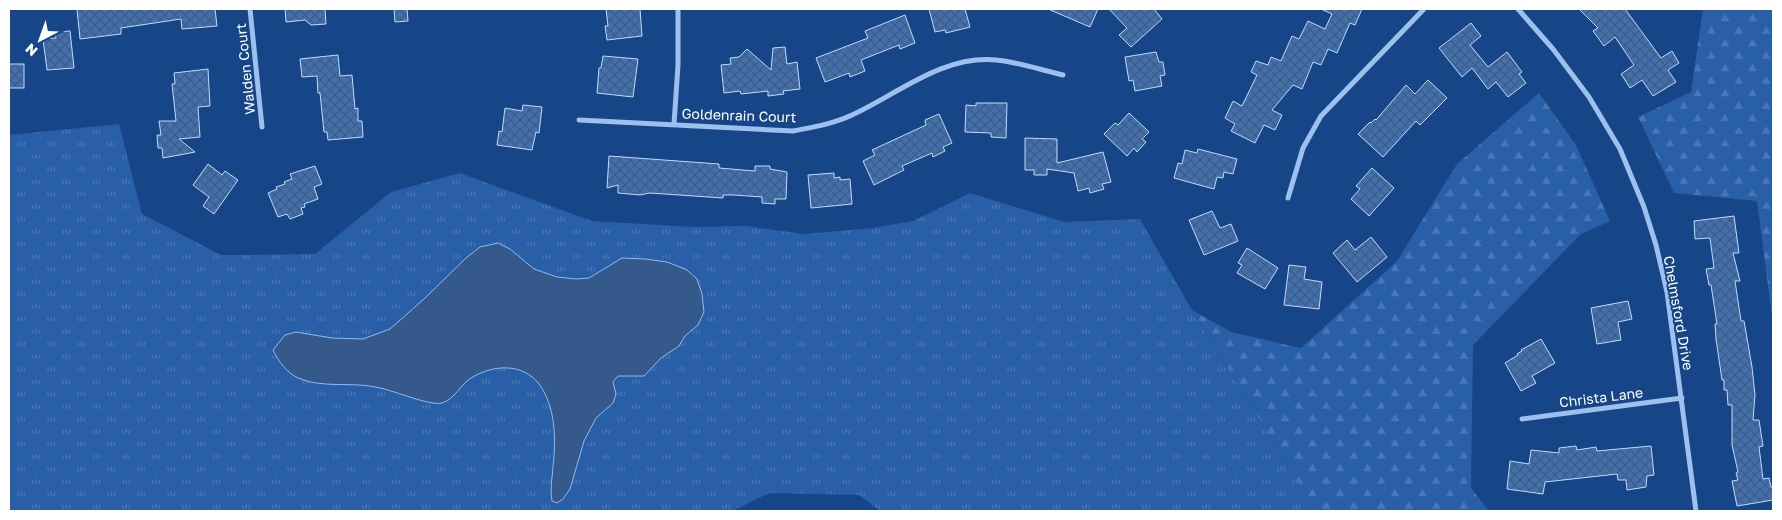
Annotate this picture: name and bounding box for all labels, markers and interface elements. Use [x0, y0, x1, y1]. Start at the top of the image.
north arrow [15, 15, 65, 65]
street label: Walden Court [232, 23, 258, 115]
text: N [22, 40, 41, 60]
street label: Goldenrain Court [681, 105, 797, 125]
street label: Chelmsford Drive [1661, 254, 1697, 372]
street label: Christa Lane [1558, 383, 1644, 411]

